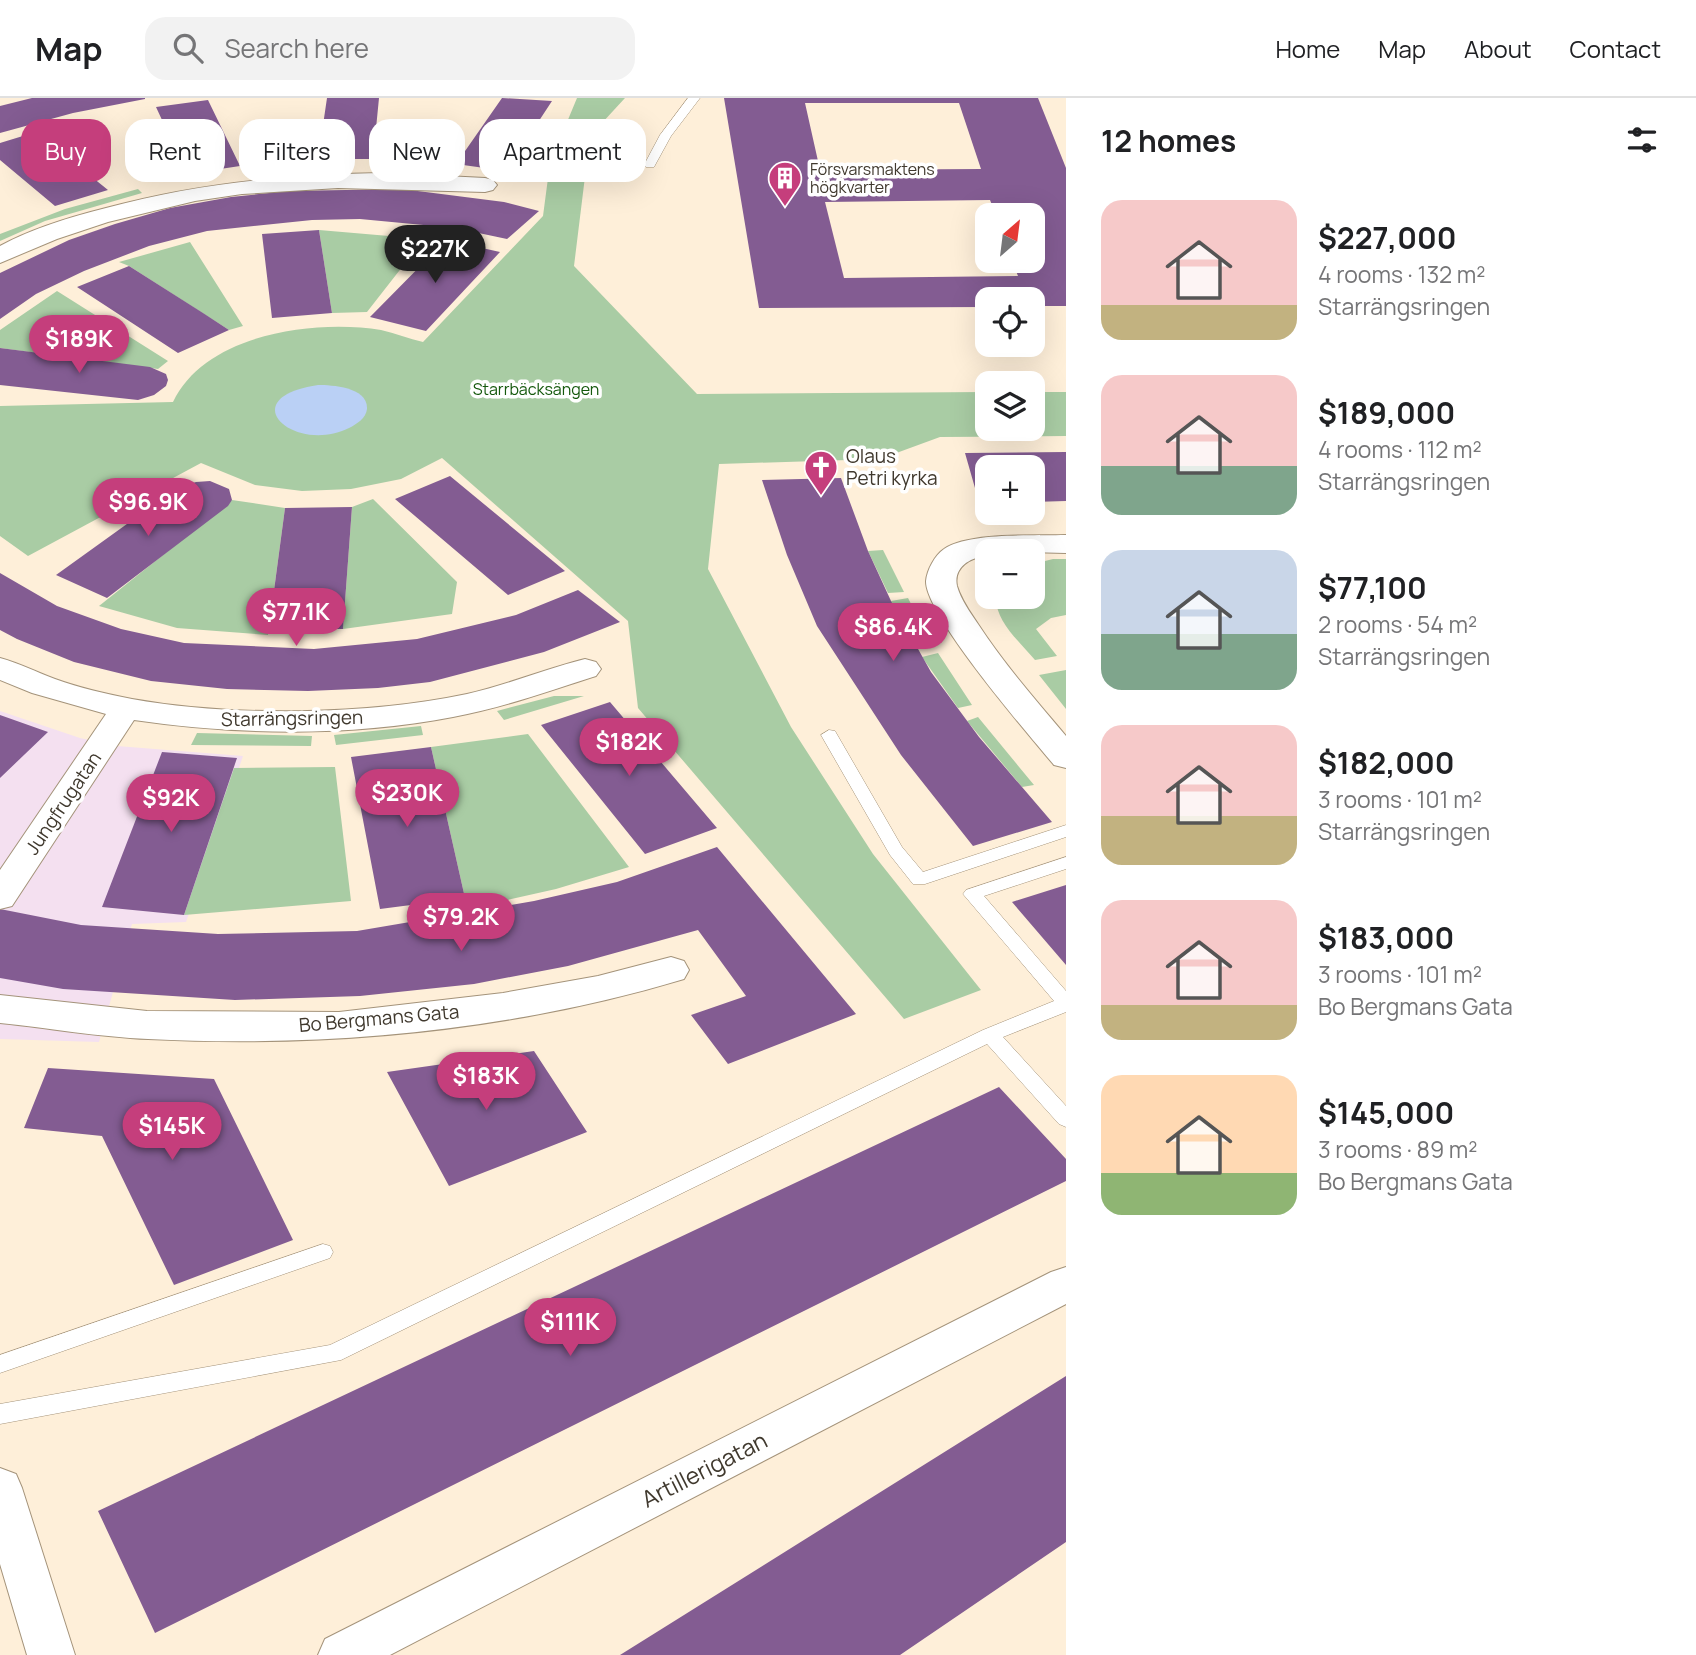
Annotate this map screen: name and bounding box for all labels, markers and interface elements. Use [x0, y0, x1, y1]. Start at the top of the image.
search box [145, 17, 635, 80]
text: Map [35, 26, 103, 71]
icon: search [169, 29, 207, 67]
text: Search here [225, 30, 369, 66]
text: Home [1275, 32, 1340, 65]
text: Map [1378, 32, 1426, 65]
text: About [1464, 32, 1532, 65]
text: Contact [1570, 32, 1661, 65]
chip: Buy [21, 119, 111, 182]
chip: Rent [125, 119, 225, 182]
chip: Filters [239, 119, 355, 182]
chip: New [369, 119, 465, 182]
chip: Apartment [479, 119, 646, 182]
text: 12 homes [1101, 120, 1236, 161]
icon: filters [1623, 121, 1661, 159]
place label: Försvarsmaktens högkvarter [810, 158, 935, 198]
building icon: Försvarsmaktens högkvarter [766, 159, 804, 208]
north arrow [975, 203, 1045, 273]
map controls [975, 203, 1045, 609]
text: $227,000 [1318, 217, 1456, 258]
pin: $227K [386, 226, 484, 285]
icon: home [1157, 228, 1241, 312]
text: $227K [401, 232, 470, 264]
text: 4 rooms · 132 m² [1318, 258, 1486, 290]
button: locate [975, 287, 1045, 357]
text: Starrängsringen [1318, 290, 1490, 322]
pin: $189K [30, 316, 128, 375]
text: $189K [45, 322, 113, 354]
button: layers [975, 371, 1045, 441]
park label: Starrbäcksängen [473, 378, 599, 400]
text: $189,000 [1318, 392, 1455, 433]
icon: home [1157, 403, 1241, 487]
text: 4 rooms · 112 m² [1318, 433, 1482, 465]
place label: Olaus Petri kyrka [846, 443, 938, 491]
church icon: Olaus Petri kyrka [802, 448, 840, 497]
button: + [975, 455, 1045, 525]
text: Starrängsringen [1318, 465, 1490, 497]
pin: $96.9K [91, 478, 205, 538]
text: $96.9K [108, 485, 188, 517]
button: − [975, 539, 1045, 609]
text: $77,100 [1318, 567, 1427, 608]
icon: home [1157, 578, 1241, 662]
pin: $77.1K [239, 588, 353, 648]
text: $77.1K [262, 595, 330, 627]
pin: $86.4K [836, 603, 950, 663]
text: 2 rooms · 54 m² [1318, 608, 1477, 640]
text: $86.4K [854, 610, 932, 642]
text: Starrängsringen [1318, 640, 1490, 672]
street label: Starrängsringen [221, 704, 363, 732]
pin: $182K [580, 718, 678, 778]
text: $182K [595, 725, 663, 757]
text: $182,000 [1318, 742, 1455, 783]
street label: Jungfrugatan [19, 746, 107, 860]
icon: home [1157, 753, 1241, 837]
pin: $230K [358, 770, 456, 829]
pin: $92K [130, 774, 212, 834]
text: $230K [371, 776, 443, 808]
text: $92K [142, 781, 200, 813]
text: 3 rooms · 101 m² [1318, 783, 1482, 815]
text: Starrängsringen [1318, 815, 1490, 847]
pin: $79.2K [404, 894, 518, 953]
text: $79.2K [423, 900, 499, 932]
text: $183,000 [1318, 917, 1454, 958]
icon: home [1157, 928, 1241, 1012]
text: 3 rooms · 101 m² [1318, 958, 1482, 990]
text: Bo Bergmans Gata [1318, 990, 1513, 1022]
street label: Bo Bergmans Gata [298, 998, 460, 1038]
pin: $183K [437, 1052, 535, 1112]
text: $183K [453, 1059, 519, 1091]
text: $145,000 [1318, 1092, 1454, 1133]
pin: $145K [123, 1102, 221, 1162]
icon: home [1157, 1103, 1241, 1187]
text: $145K [139, 1109, 205, 1141]
text: 3 rooms · 89 m² [1318, 1133, 1478, 1165]
text: Bo Bergmans Gata [1318, 1165, 1513, 1197]
pin: $111K [521, 1298, 619, 1358]
text: $111K [540, 1305, 600, 1337]
street label: Artillerigatan [636, 1424, 772, 1514]

